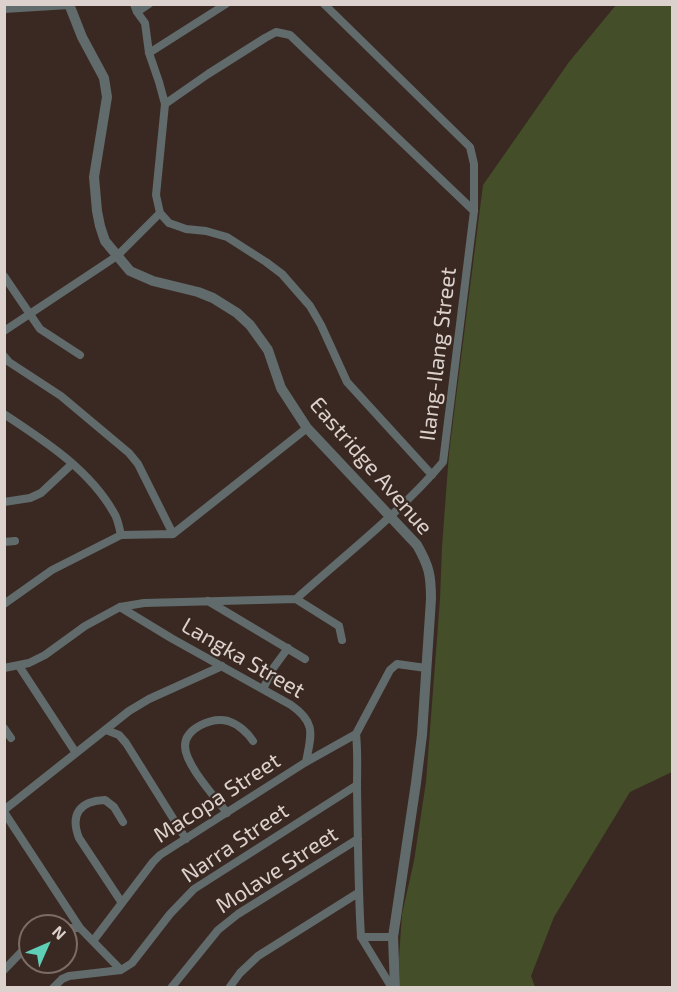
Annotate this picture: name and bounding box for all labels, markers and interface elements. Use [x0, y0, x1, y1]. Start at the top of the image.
street label: Ilang-Ilang Street [414, 266, 462, 442]
street label: Eastridge Avenue [304, 392, 438, 540]
street label: Langka Street [177, 612, 309, 704]
street label: Macopa Street [149, 747, 285, 849]
street label: Narra Street [176, 798, 294, 888]
street label: Molave Street [211, 821, 343, 919]
north arrow [18, 914, 78, 974]
text: N [49, 922, 70, 943]

